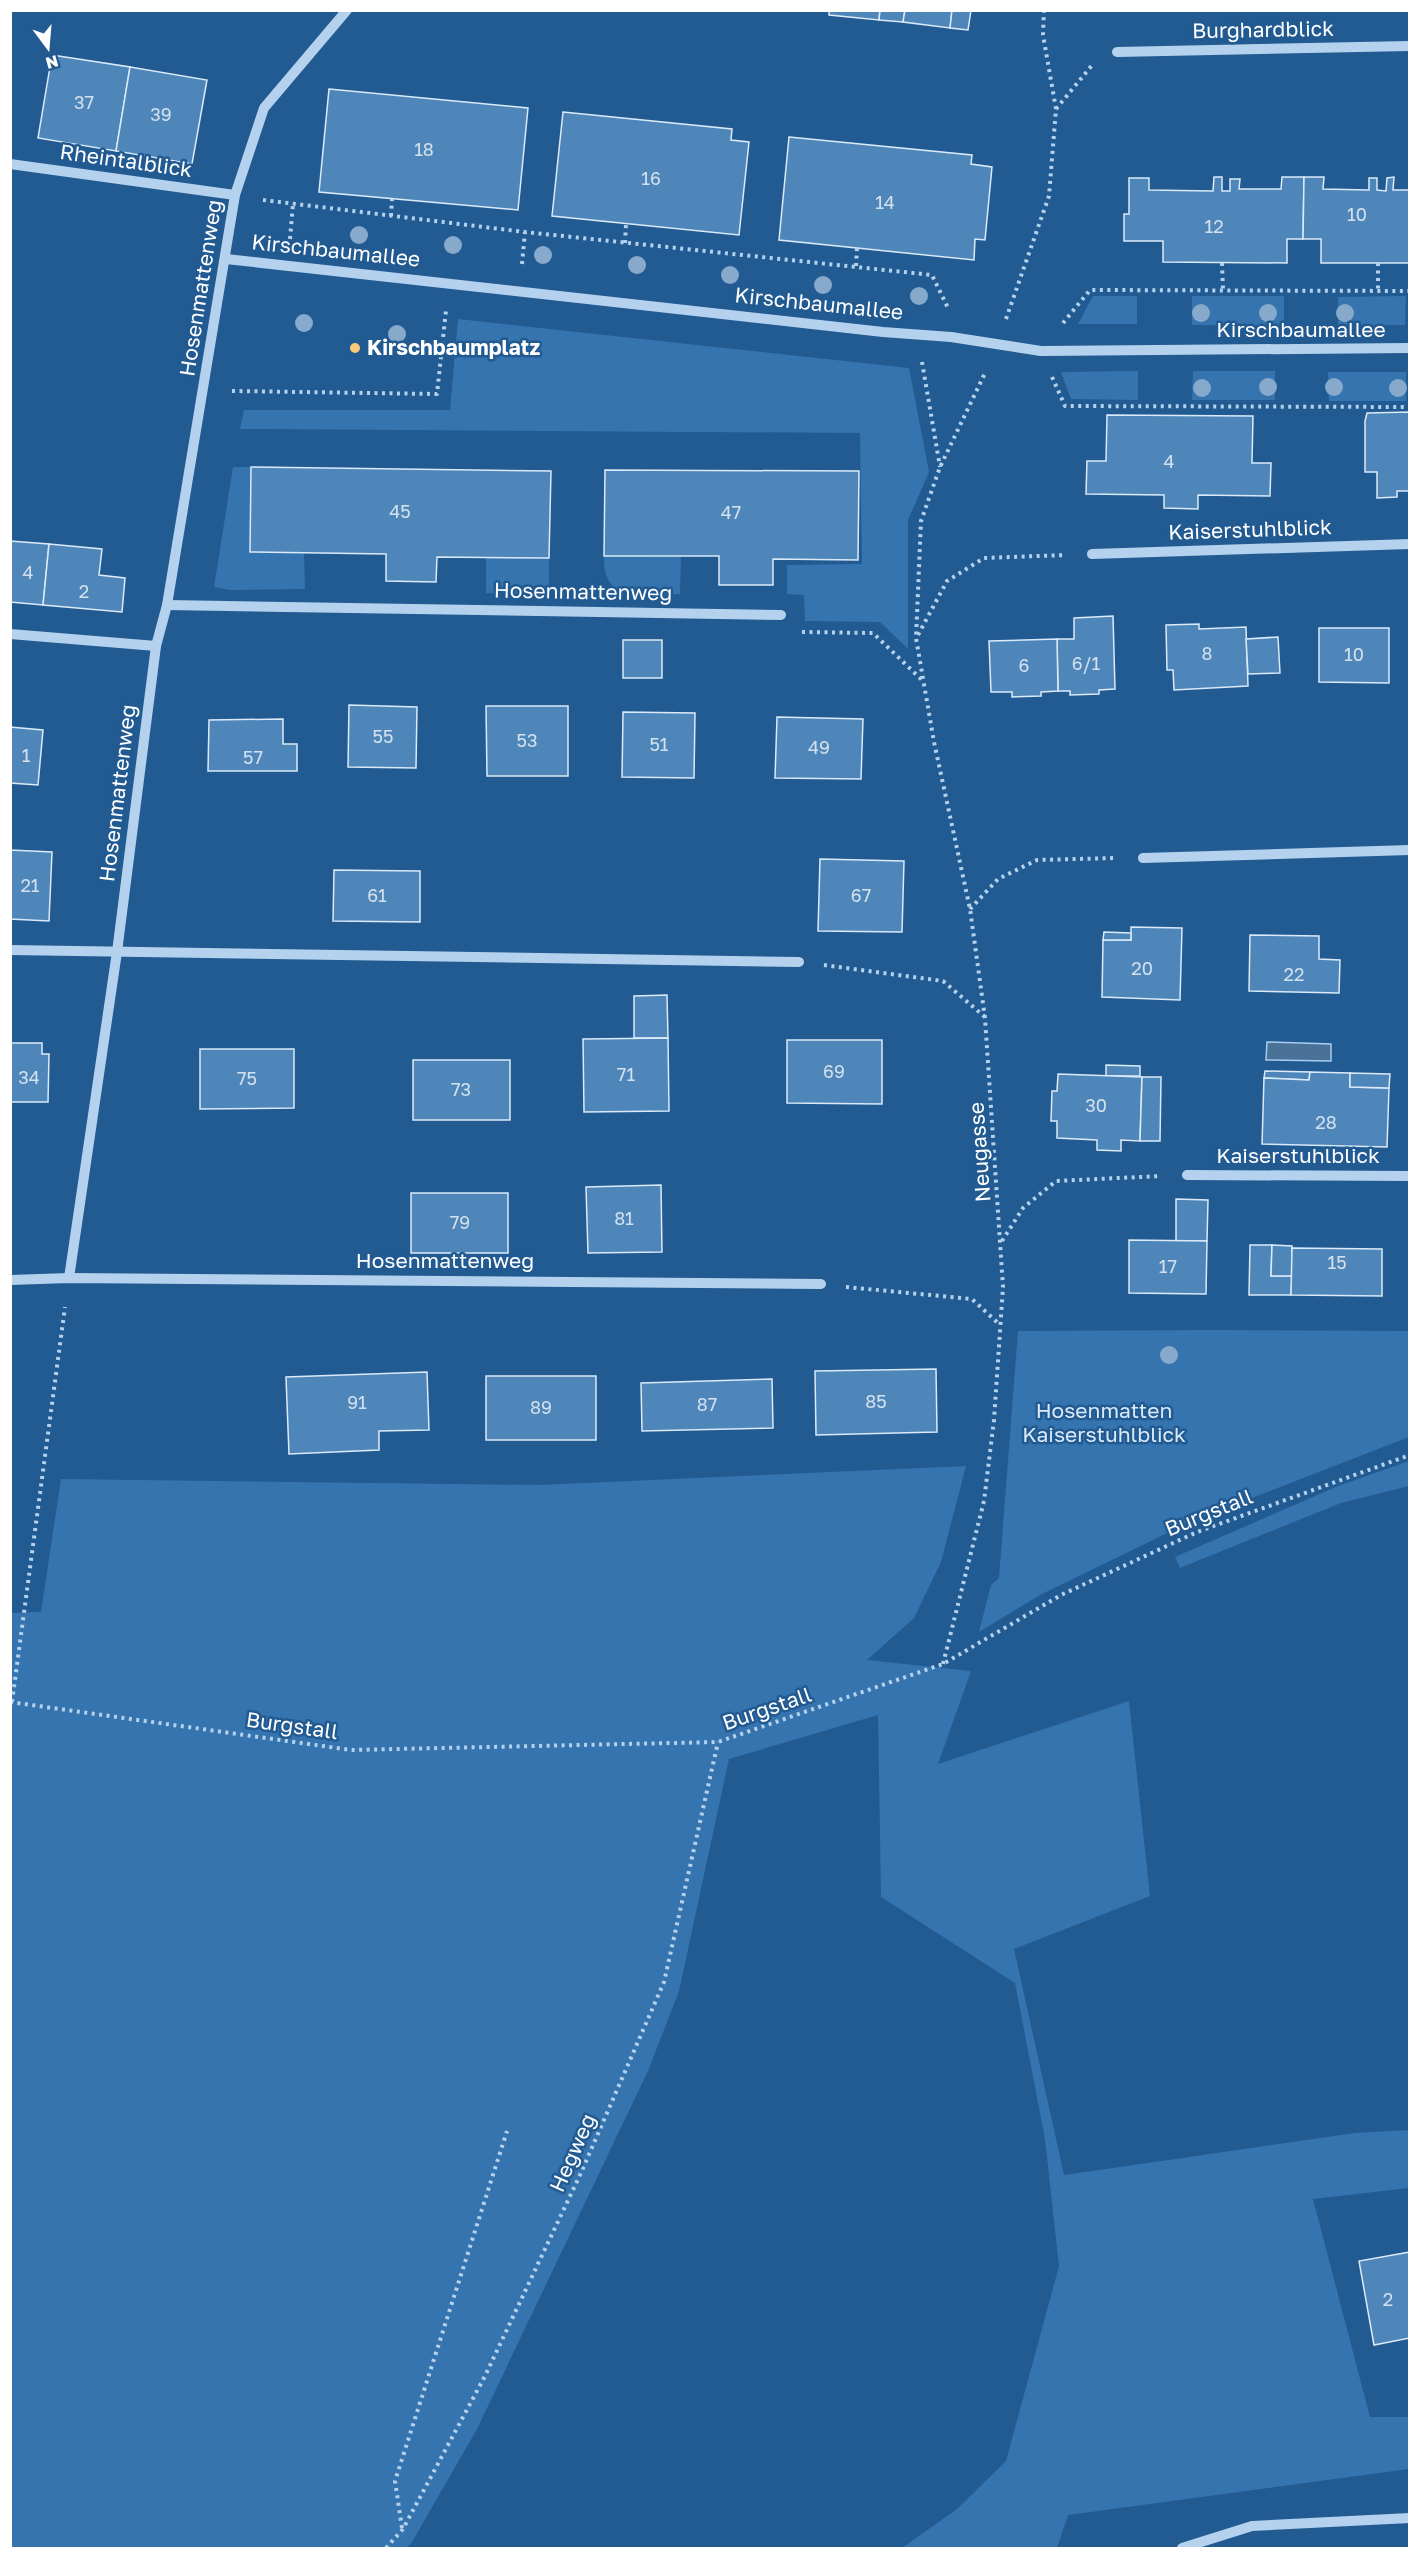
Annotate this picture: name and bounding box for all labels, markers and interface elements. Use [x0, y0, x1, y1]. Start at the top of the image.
street label: Burghardblick [1192, 15, 1334, 43]
north arrow [18, 18, 78, 78]
text: N [44, 51, 61, 74]
house number: 37 [74, 91, 94, 113]
house number: 39 [150, 103, 172, 125]
street label: Rheintalblick [58, 138, 194, 182]
house number: 18 [414, 138, 434, 160]
house number: 16 [641, 167, 661, 189]
house number: 14 [875, 191, 895, 213]
street label: Hosenmattenweg [173, 198, 227, 378]
house number: 10 [1347, 203, 1367, 225]
house number: 12 [1204, 215, 1224, 237]
street label: Kirschbaumallee [251, 228, 422, 272]
street label: Kirschbaumallee [734, 281, 905, 325]
street label: Kirschbaumallee [1216, 316, 1386, 342]
place label: Kirschbaumplatz [367, 334, 541, 360]
marker: Kirschbaumplatz [348, 341, 362, 355]
house number: 4 [1164, 450, 1175, 472]
house number: 45 [389, 500, 411, 522]
house number: 47 [721, 501, 741, 523]
street label: Kaiserstuhlblick [1168, 513, 1332, 545]
house number: 4 [23, 561, 34, 583]
street label: Hosenmattenweg [494, 576, 672, 606]
house number: 2 [79, 580, 89, 602]
house number: 8 [1202, 642, 1212, 664]
house number: 10 [1344, 643, 1364, 665]
house number: 6/1 [1072, 652, 1100, 674]
house number: 6 [1019, 654, 1029, 676]
street label: Hosenmattenweg [93, 703, 141, 883]
house number: 55 [373, 725, 393, 747]
house number: 53 [517, 729, 537, 751]
house number: 51 [649, 733, 669, 755]
house number: 49 [808, 736, 830, 758]
house number: 1 [22, 744, 31, 766]
house number: 57 [243, 746, 263, 768]
house number: 21 [20, 874, 40, 896]
house number: 61 [367, 884, 387, 906]
house number: 67 [851, 884, 871, 906]
house number: 20 [1131, 957, 1153, 979]
house number: 22 [1284, 963, 1304, 985]
house number: 69 [823, 1060, 845, 1082]
house number: 71 [617, 1063, 635, 1085]
house number: 34 [18, 1066, 40, 1088]
house number: 75 [237, 1067, 257, 1089]
house number: 73 [451, 1078, 471, 1100]
house number: 30 [1085, 1094, 1107, 1116]
street label: Neugasse [963, 1101, 995, 1203]
house number: 28 [1315, 1111, 1337, 1133]
street label: Kaiserstuhlblick [1216, 1142, 1380, 1168]
house number: 81 [614, 1207, 634, 1229]
house number: 79 [450, 1211, 470, 1233]
street label: Hosenmattenweg [356, 1247, 534, 1273]
house number: 15 [1327, 1251, 1347, 1273]
house number: 17 [1159, 1255, 1177, 1277]
house number: 85 [865, 1390, 887, 1412]
house number: 91 [347, 1391, 367, 1413]
house number: 87 [697, 1393, 717, 1415]
house number: 89 [530, 1396, 552, 1418]
park label: Hosenmatten Kaiserstuhlblick [1022, 1397, 1186, 1447]
street label: Burgstall [1161, 1483, 1256, 1541]
street label: Burgstall [719, 1681, 815, 1735]
street label: Burgstall [245, 1706, 340, 1744]
street label: Hegweg [543, 2109, 601, 2196]
house number: 2 [1383, 2288, 1393, 2310]

